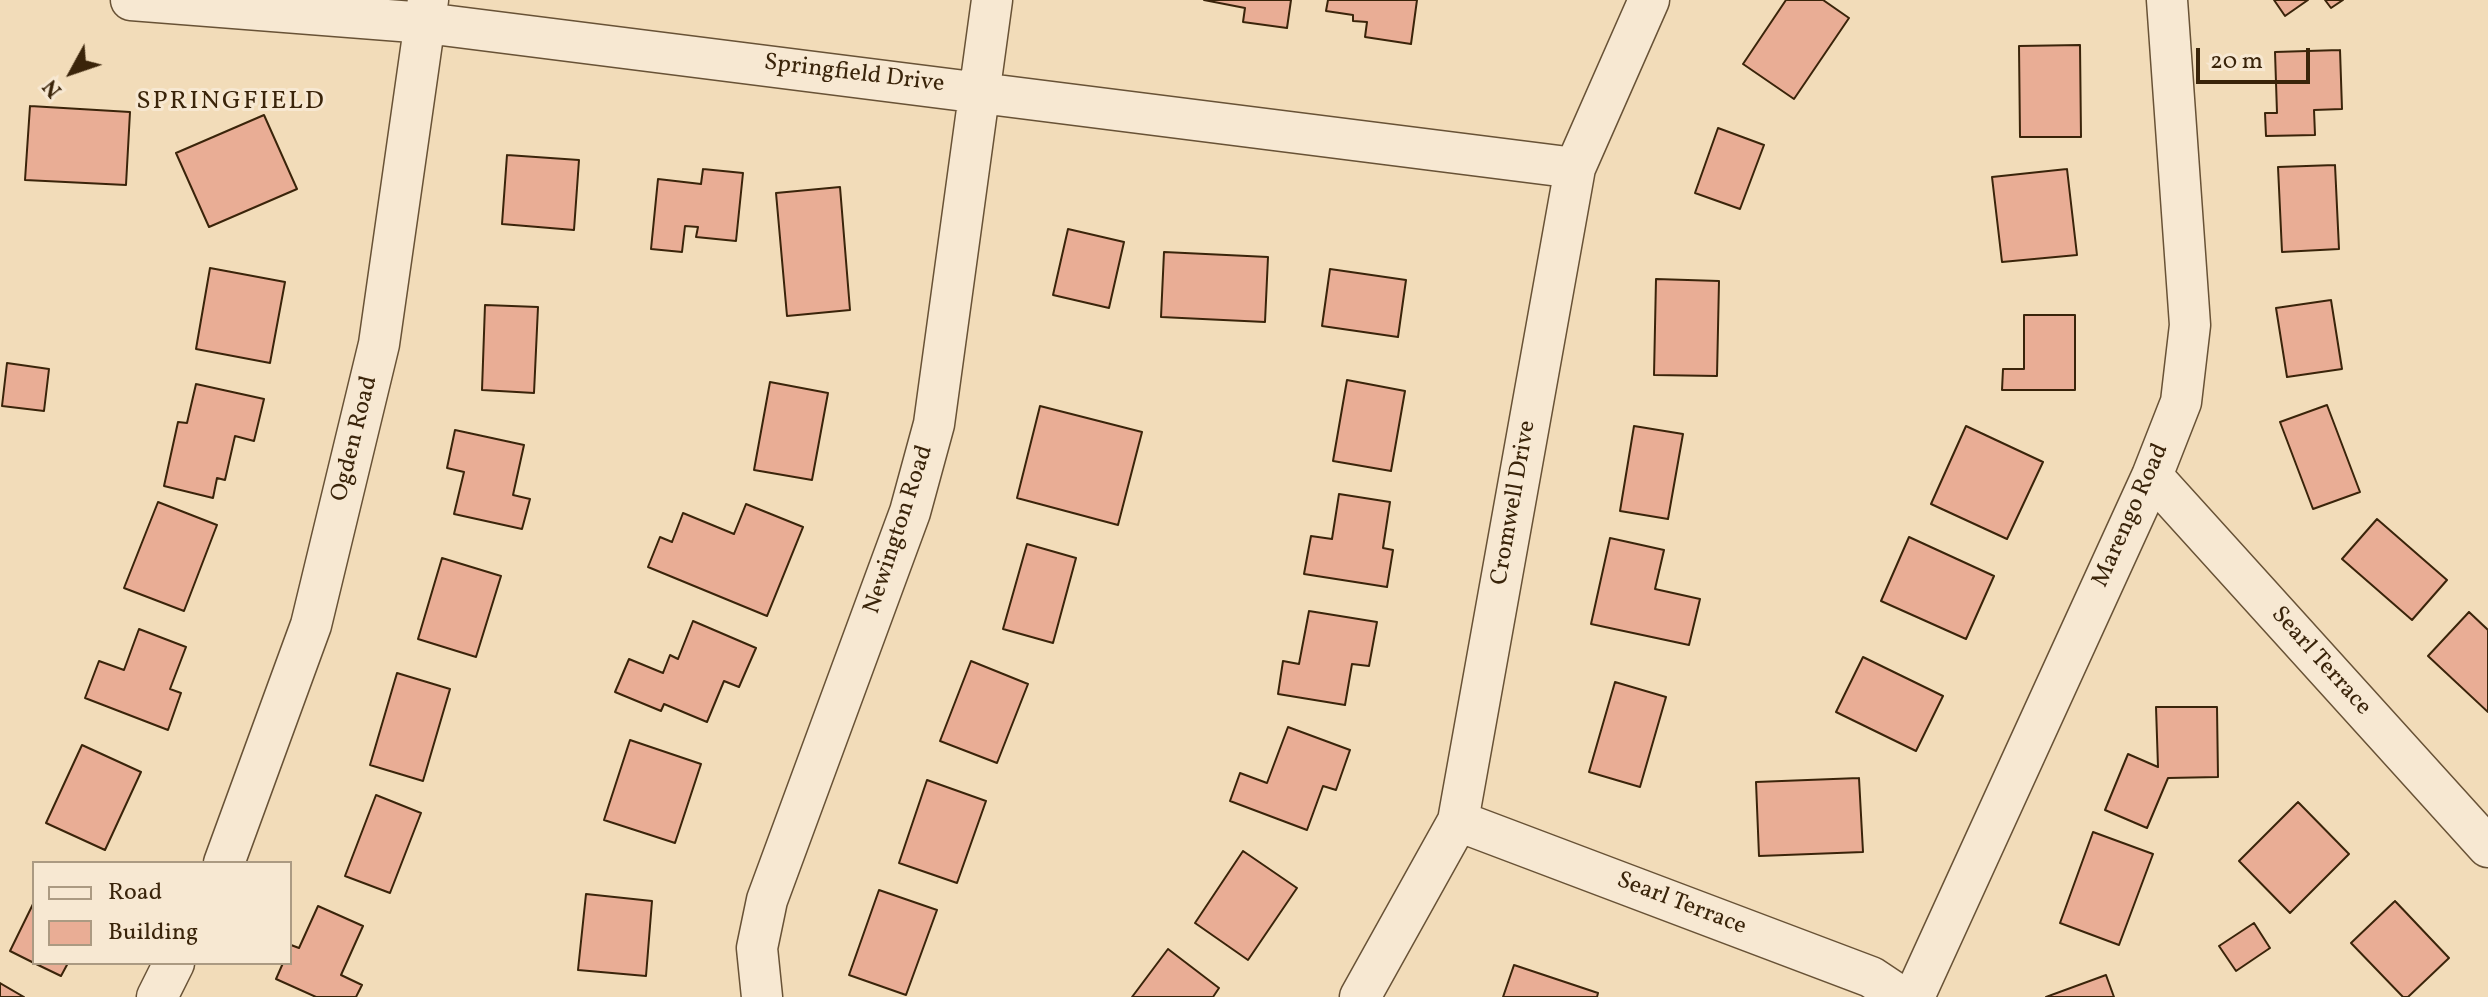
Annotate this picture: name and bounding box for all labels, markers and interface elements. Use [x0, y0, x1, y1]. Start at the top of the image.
north arrow [32, 32, 112, 112]
scale bar [2200, 32, 2314, 82]
text: 20 m [2210, 45, 2263, 79]
street label: Springfield Drive [762, 50, 946, 100]
text: N [36, 72, 70, 104]
district label: SPRINGFIELD [136, 87, 326, 119]
street label: Ogden Road [327, 373, 385, 505]
street label: Cromwell Drive [1486, 419, 1544, 587]
street label: Marengo Road [2088, 440, 2176, 592]
street label: Newington Road [859, 442, 941, 618]
street label: Searl Terrace [2264, 602, 2376, 722]
legend [32, 861, 292, 965]
street label: Searl Terrace [1612, 867, 1750, 943]
text: Road [108, 876, 162, 910]
text: Building [108, 916, 198, 950]

